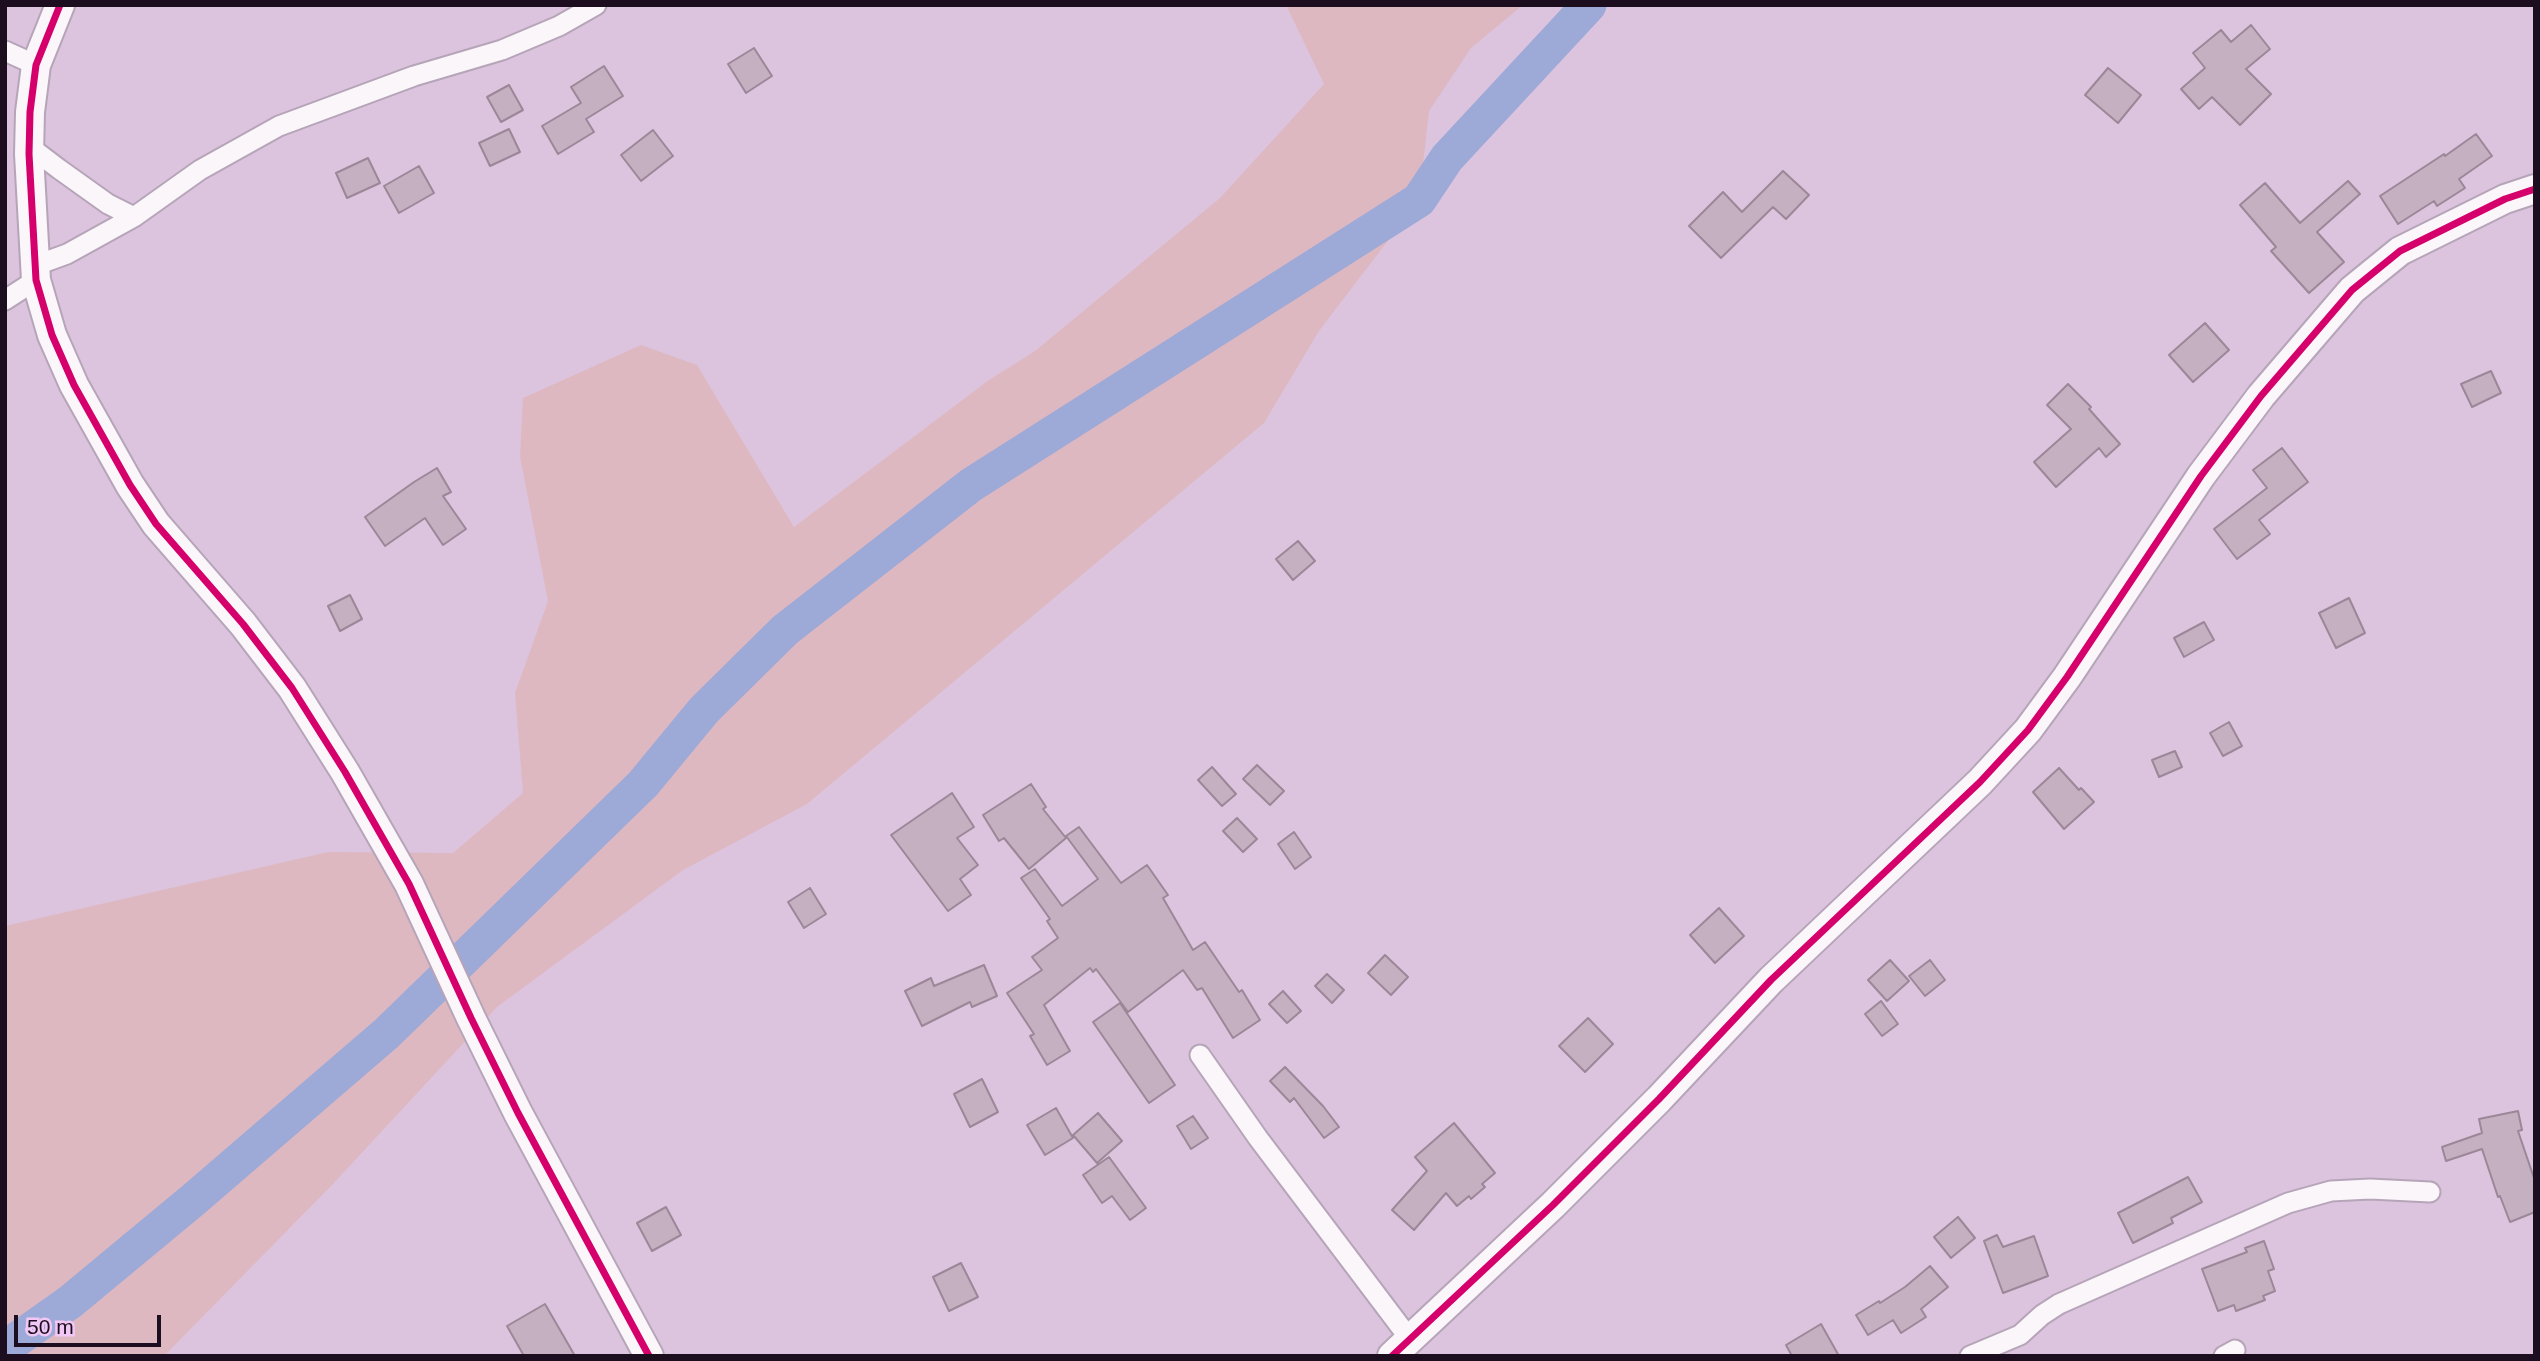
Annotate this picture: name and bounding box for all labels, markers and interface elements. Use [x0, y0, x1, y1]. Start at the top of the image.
scale bar [18, 1302, 164, 1346]
text: 50 m [27, 1315, 74, 1338]

